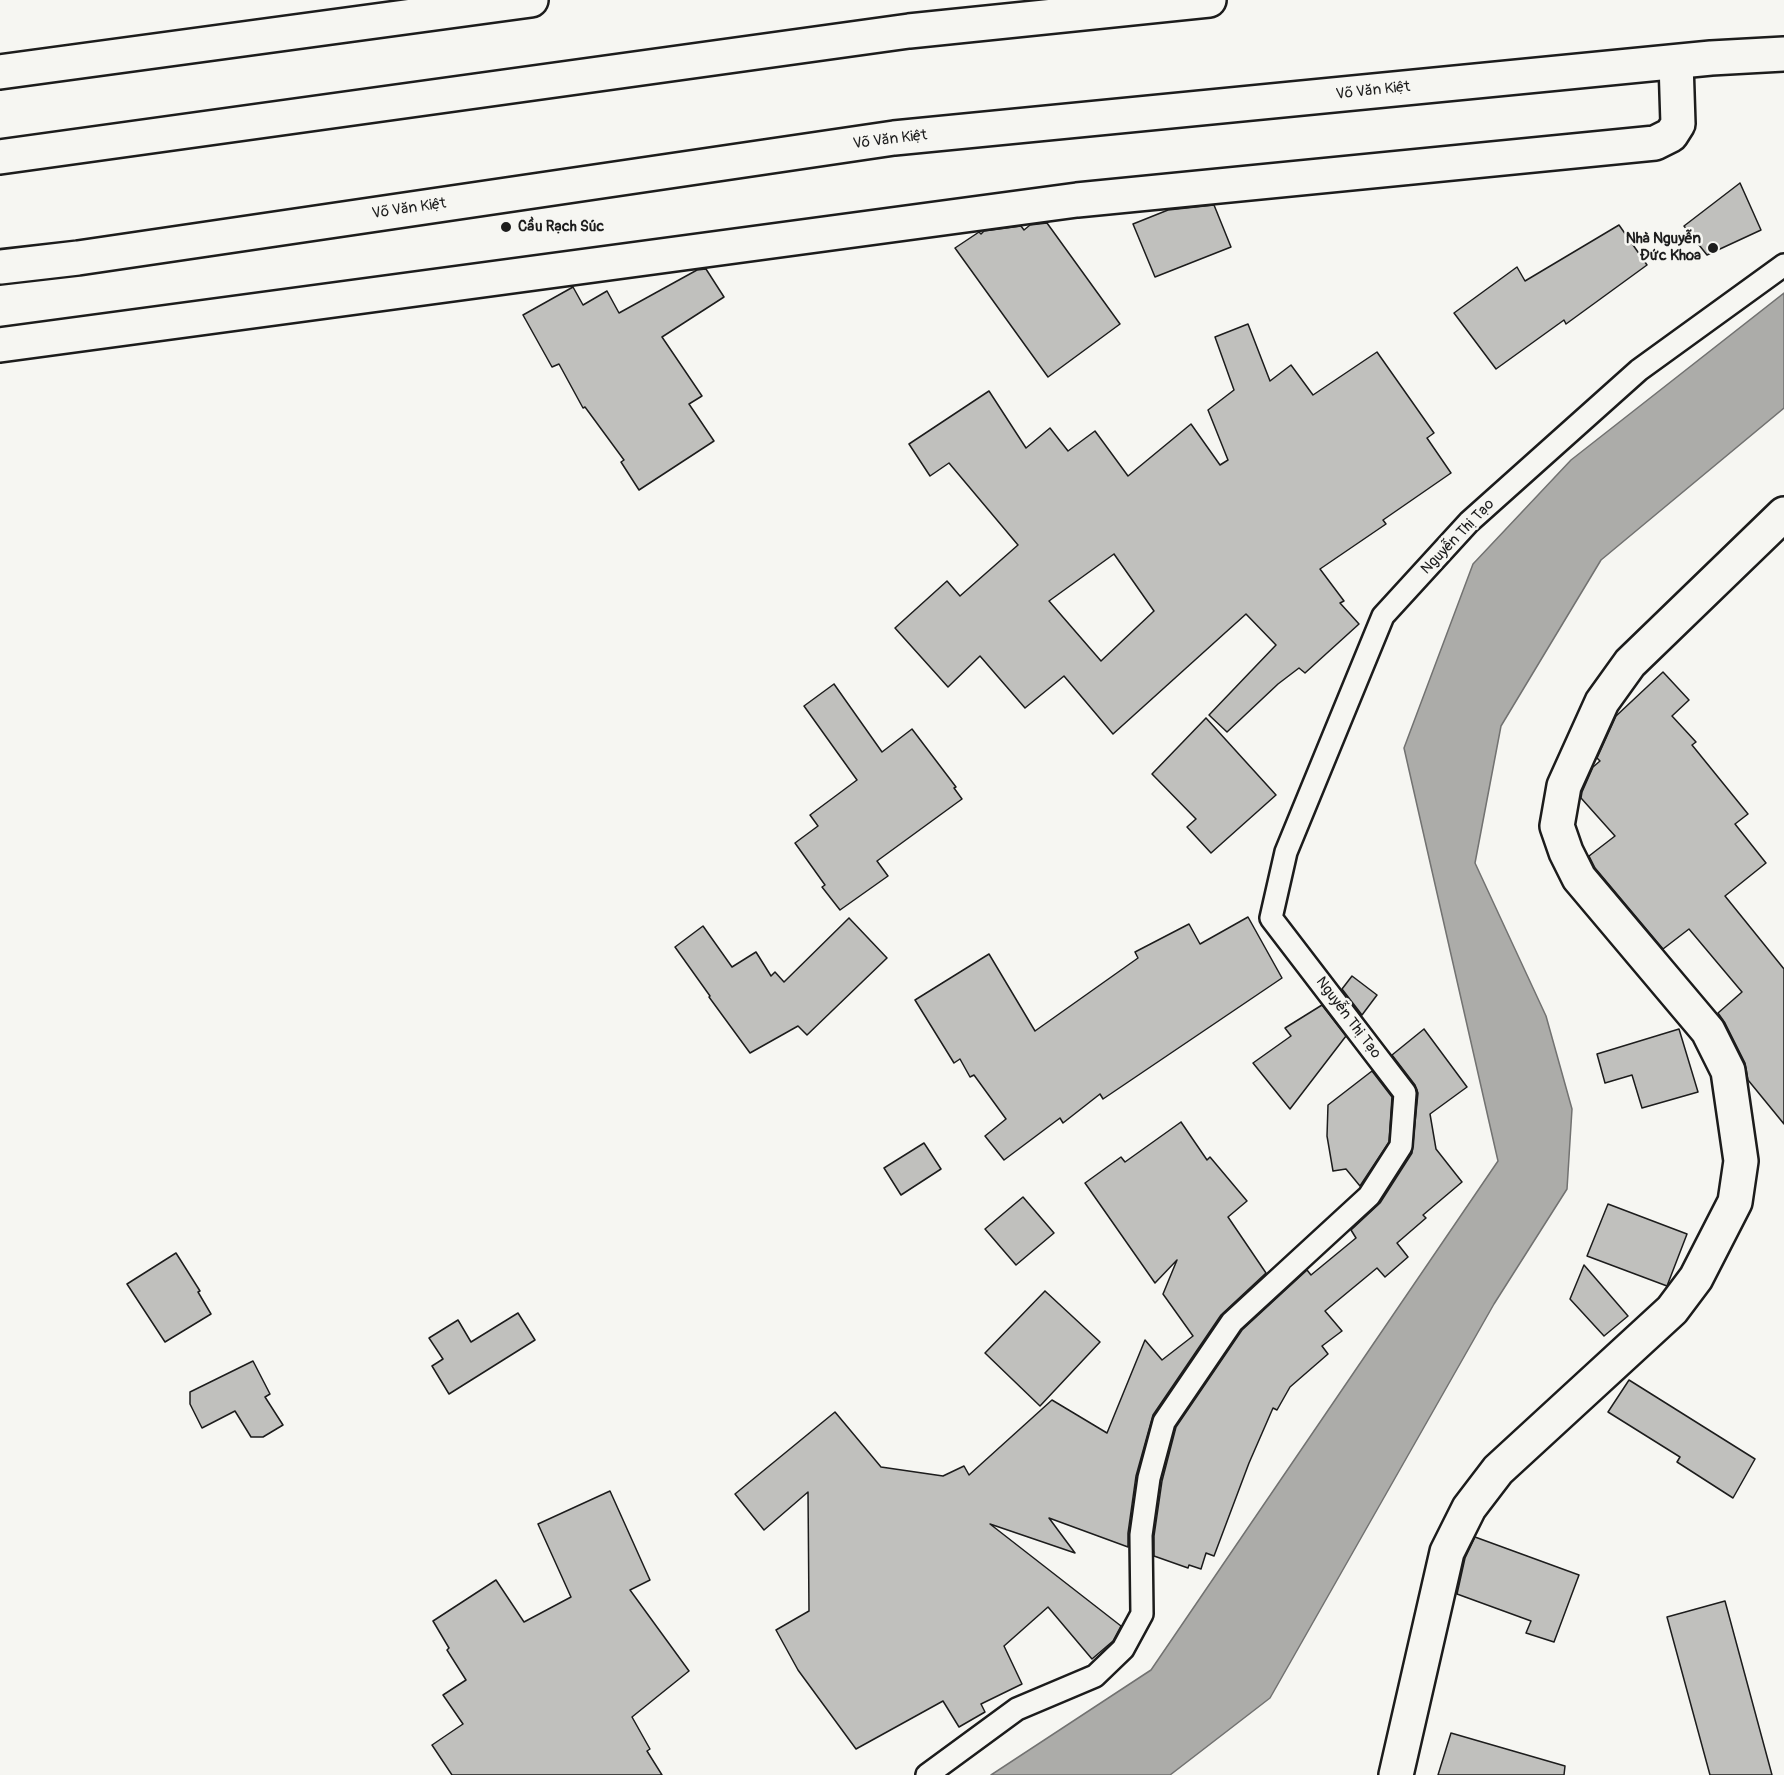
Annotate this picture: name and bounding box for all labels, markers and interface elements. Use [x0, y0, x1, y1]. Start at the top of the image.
street label: Võ Văn Kiệt [1335, 78, 1411, 104]
street label: Võ Văn Kiệt [852, 127, 928, 153]
street label: Võ Văn Kiệt [371, 195, 447, 223]
place label: Cầu Rạch Súc [518, 218, 604, 236]
marker: Cầu Rạch Súc [499, 220, 513, 234]
place label: Nhà Nguyễn Đức Khoa [1626, 230, 1701, 265]
marker: Nhà Nguyễn Đức Khoa [1706, 241, 1720, 255]
street label: Nguyễn Thị Tạo [1418, 496, 1498, 578]
street label: Nguyễn Thị Tạo [1311, 974, 1385, 1062]

